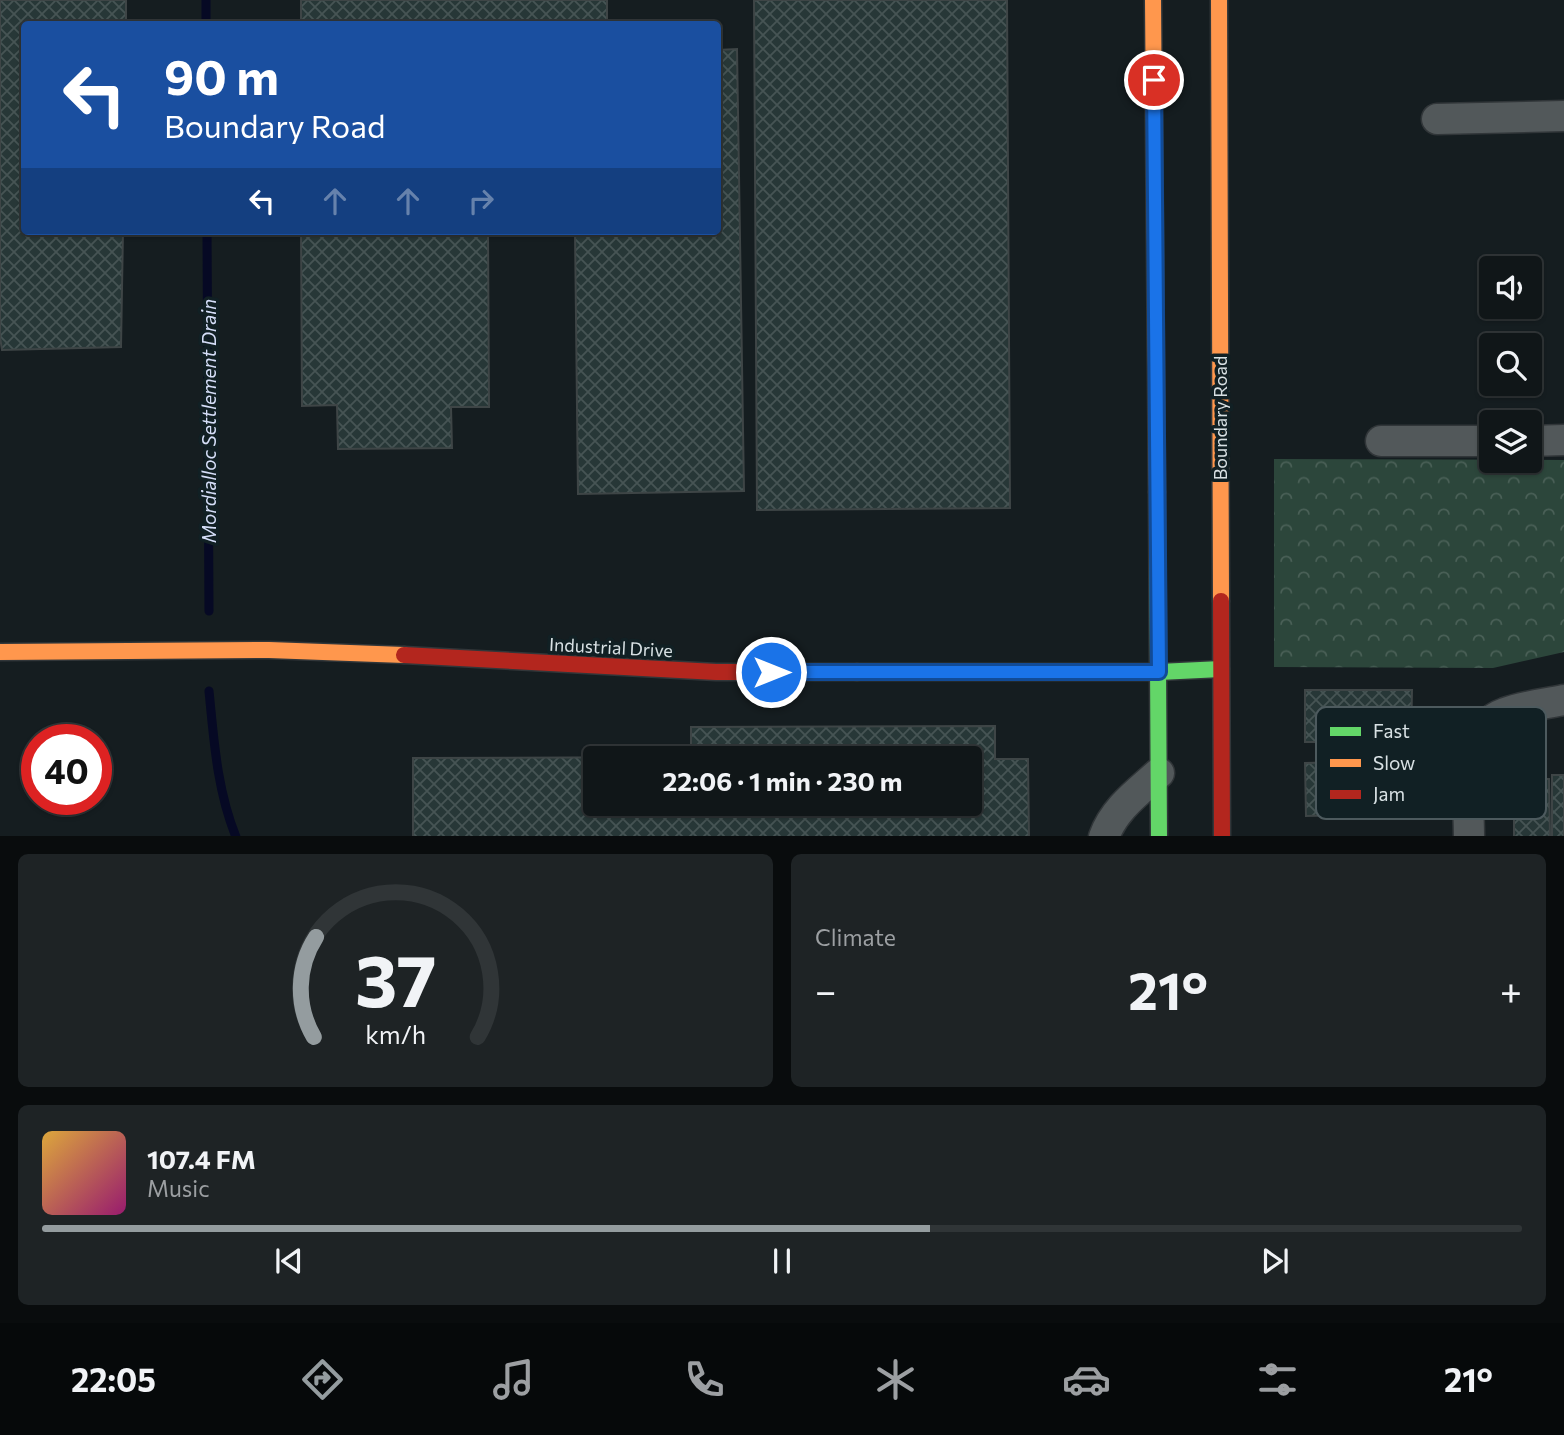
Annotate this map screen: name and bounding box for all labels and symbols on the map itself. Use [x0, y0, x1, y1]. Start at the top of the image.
pin [1124, 50, 1184, 110]
water label: Mordialloc Settlement Drain [197, 299, 220, 543]
street label: Boundary Road [1209, 356, 1231, 480]
street label: Industrial Drive [548, 633, 674, 661]
position arrow [734, 635, 808, 709]
legend [1316, 707, 1546, 819]
text: Fast [1373, 719, 1410, 742]
speed limit sign: 40 [21, 724, 112, 815]
text: Slow [1373, 751, 1415, 774]
text: Jam [1373, 782, 1405, 805]

